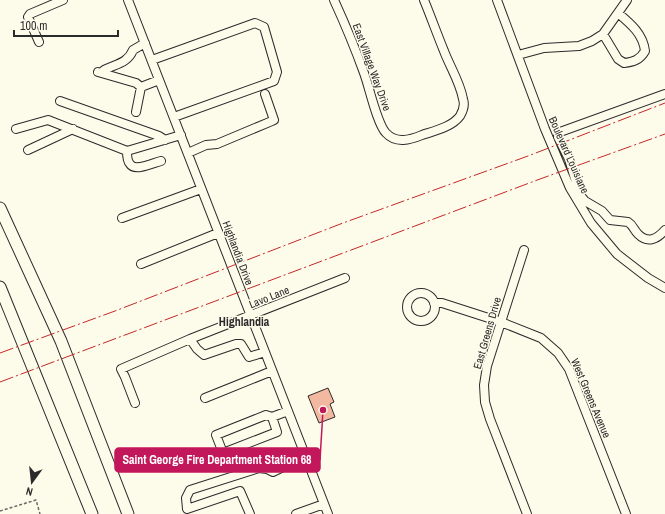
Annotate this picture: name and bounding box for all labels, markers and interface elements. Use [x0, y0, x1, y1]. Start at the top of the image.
scale bar [14, 12, 118, 38]
text: 100 m [20, 18, 47, 34]
street label: East Village Way Drive [350, 21, 394, 113]
street label: Boulevard Louisiane [546, 114, 592, 196]
street label: Highlandia Drive [219, 219, 257, 287]
street label: Lavo Lane [247, 283, 291, 311]
street label: East Greens Drive [470, 295, 504, 371]
district label: Highlandia [219, 314, 270, 330]
street label: West Greens Avenue [568, 356, 614, 440]
callout: Saint George Fire Department Station 68 [115, 448, 320, 472]
text: Saint George Fire Department Station 68 [122, 452, 312, 468]
north arrow [12, 462, 52, 502]
text: N [24, 484, 34, 499]

